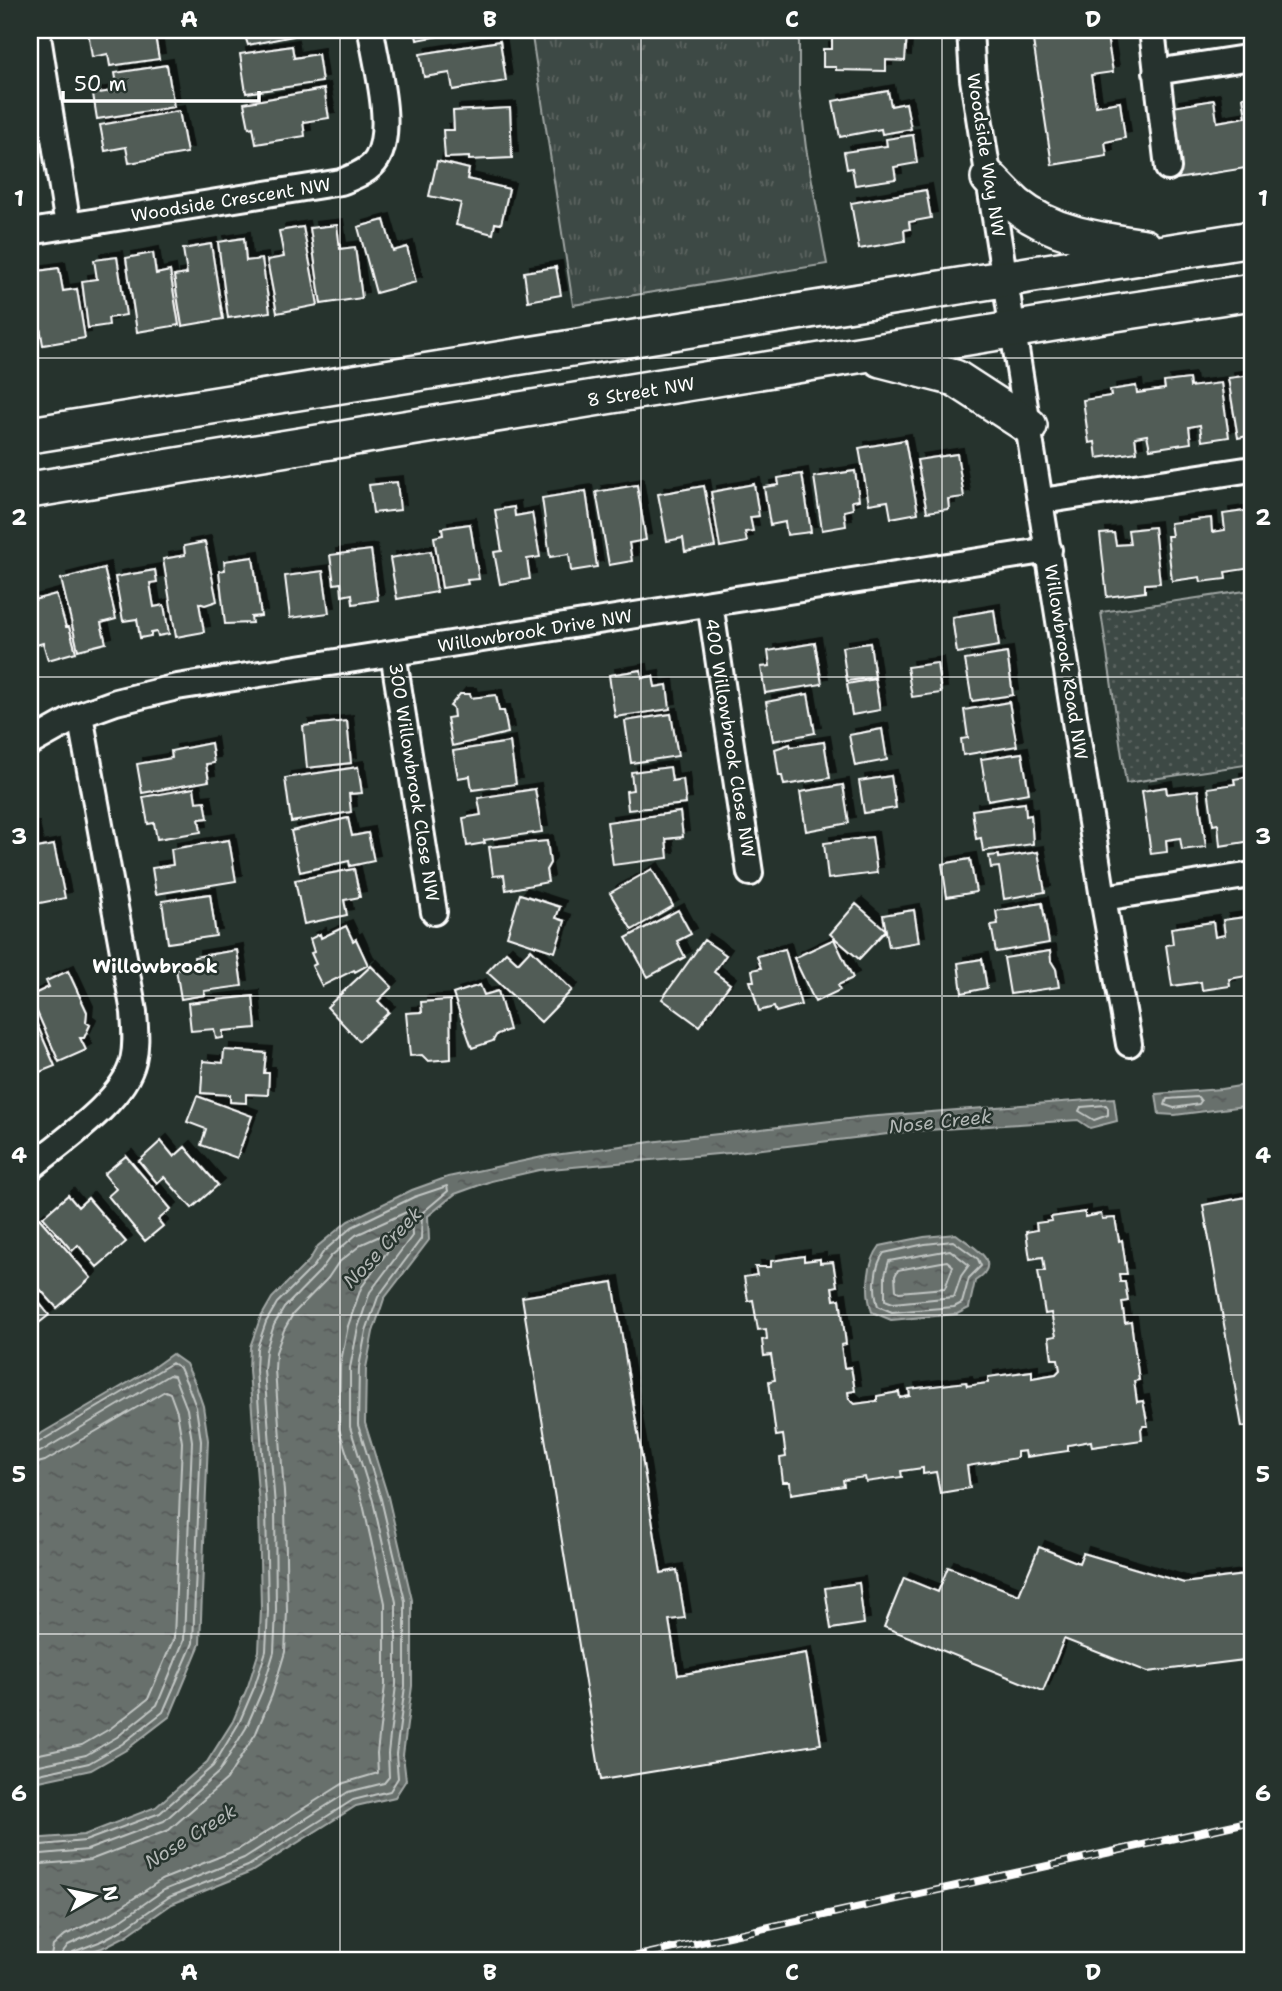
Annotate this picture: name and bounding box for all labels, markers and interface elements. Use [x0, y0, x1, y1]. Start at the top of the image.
text: A [180, 4, 198, 34]
text: B [483, 4, 497, 34]
text: C [785, 4, 799, 34]
text: D [1085, 4, 1101, 34]
scale bar [63, 60, 259, 104]
text: 50 m [74, 70, 127, 98]
street label: Woodside Way NW [961, 71, 1011, 239]
street label: Woodside Crescent NW [129, 172, 333, 228]
text: 1 [14, 183, 24, 213]
text: 1 [1258, 183, 1268, 213]
street label: 8 Street NW [585, 372, 697, 412]
text: 2 [11, 502, 27, 532]
text: 2 [1255, 502, 1271, 532]
street label: Willowbrook Road NW [1039, 563, 1093, 761]
street label: Willowbrook Drive NW [436, 604, 634, 658]
street label: 400 Willowbrook Close NW [699, 617, 761, 859]
street label: 300 Willowbrook Close NW [383, 661, 445, 903]
text: 3 [11, 821, 27, 851]
text: 3 [1255, 821, 1271, 851]
district label: Willowbrook [92, 954, 218, 979]
water label: Nose Creek [887, 1104, 993, 1139]
text: 4 [11, 1140, 27, 1170]
text: 4 [1255, 1140, 1271, 1170]
water label: Nose Creek [337, 1201, 427, 1293]
text: 5 [12, 1459, 26, 1489]
text: 5 [1256, 1459, 1270, 1489]
text: 6 [11, 1778, 27, 1808]
text: 6 [1255, 1778, 1271, 1808]
water label: Nose Creek [140, 1798, 241, 1875]
north arrow [60, 1862, 130, 1932]
text: N [97, 1884, 124, 1903]
text: A [180, 1957, 198, 1987]
text: B [483, 1957, 497, 1987]
text: C [785, 1957, 799, 1987]
text: D [1085, 1957, 1101, 1987]

